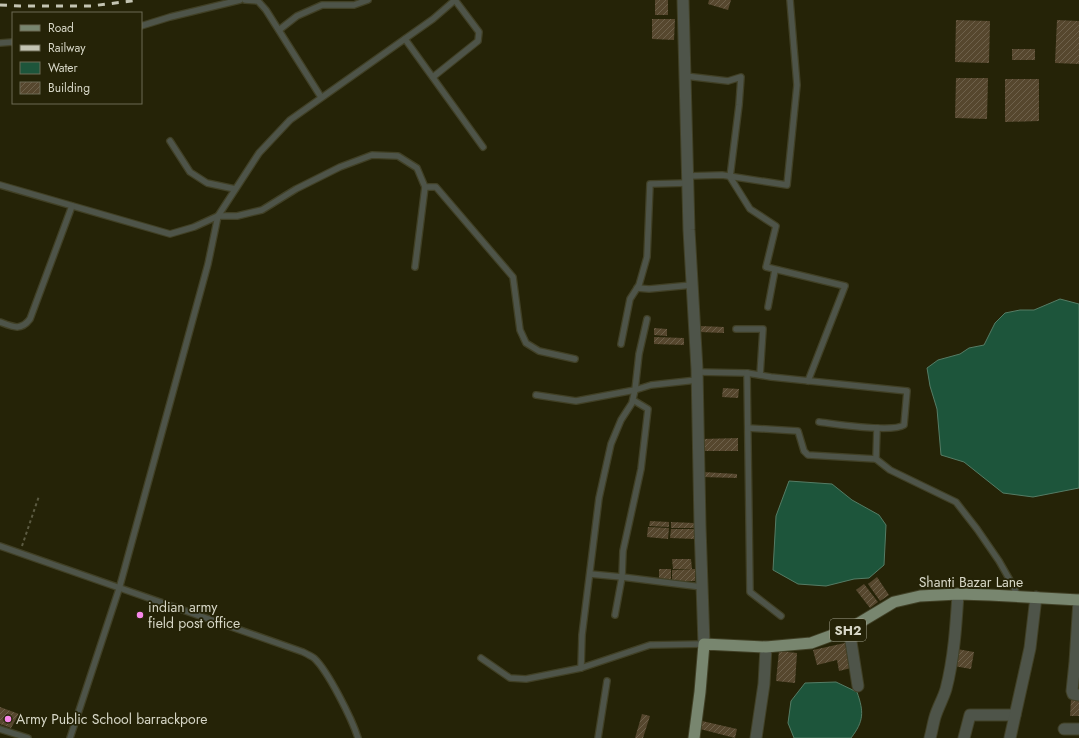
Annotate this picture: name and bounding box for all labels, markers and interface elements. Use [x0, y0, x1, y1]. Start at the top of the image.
legend [12, 12, 142, 104]
text: Road [48, 19, 74, 37]
text: Railway [48, 39, 86, 57]
text: Water [48, 59, 79, 77]
text: Building [48, 79, 90, 97]
street label: Shanti Bazar Lane [919, 572, 1023, 592]
place label: indian army field post office [148, 597, 240, 633]
marker: indian army field post office [135, 610, 145, 620]
road number: SH2 [830, 619, 866, 641]
place label: Army Public School barrackpore [16, 709, 207, 729]
marker: Army Public School barrackpore [3, 714, 13, 724]

